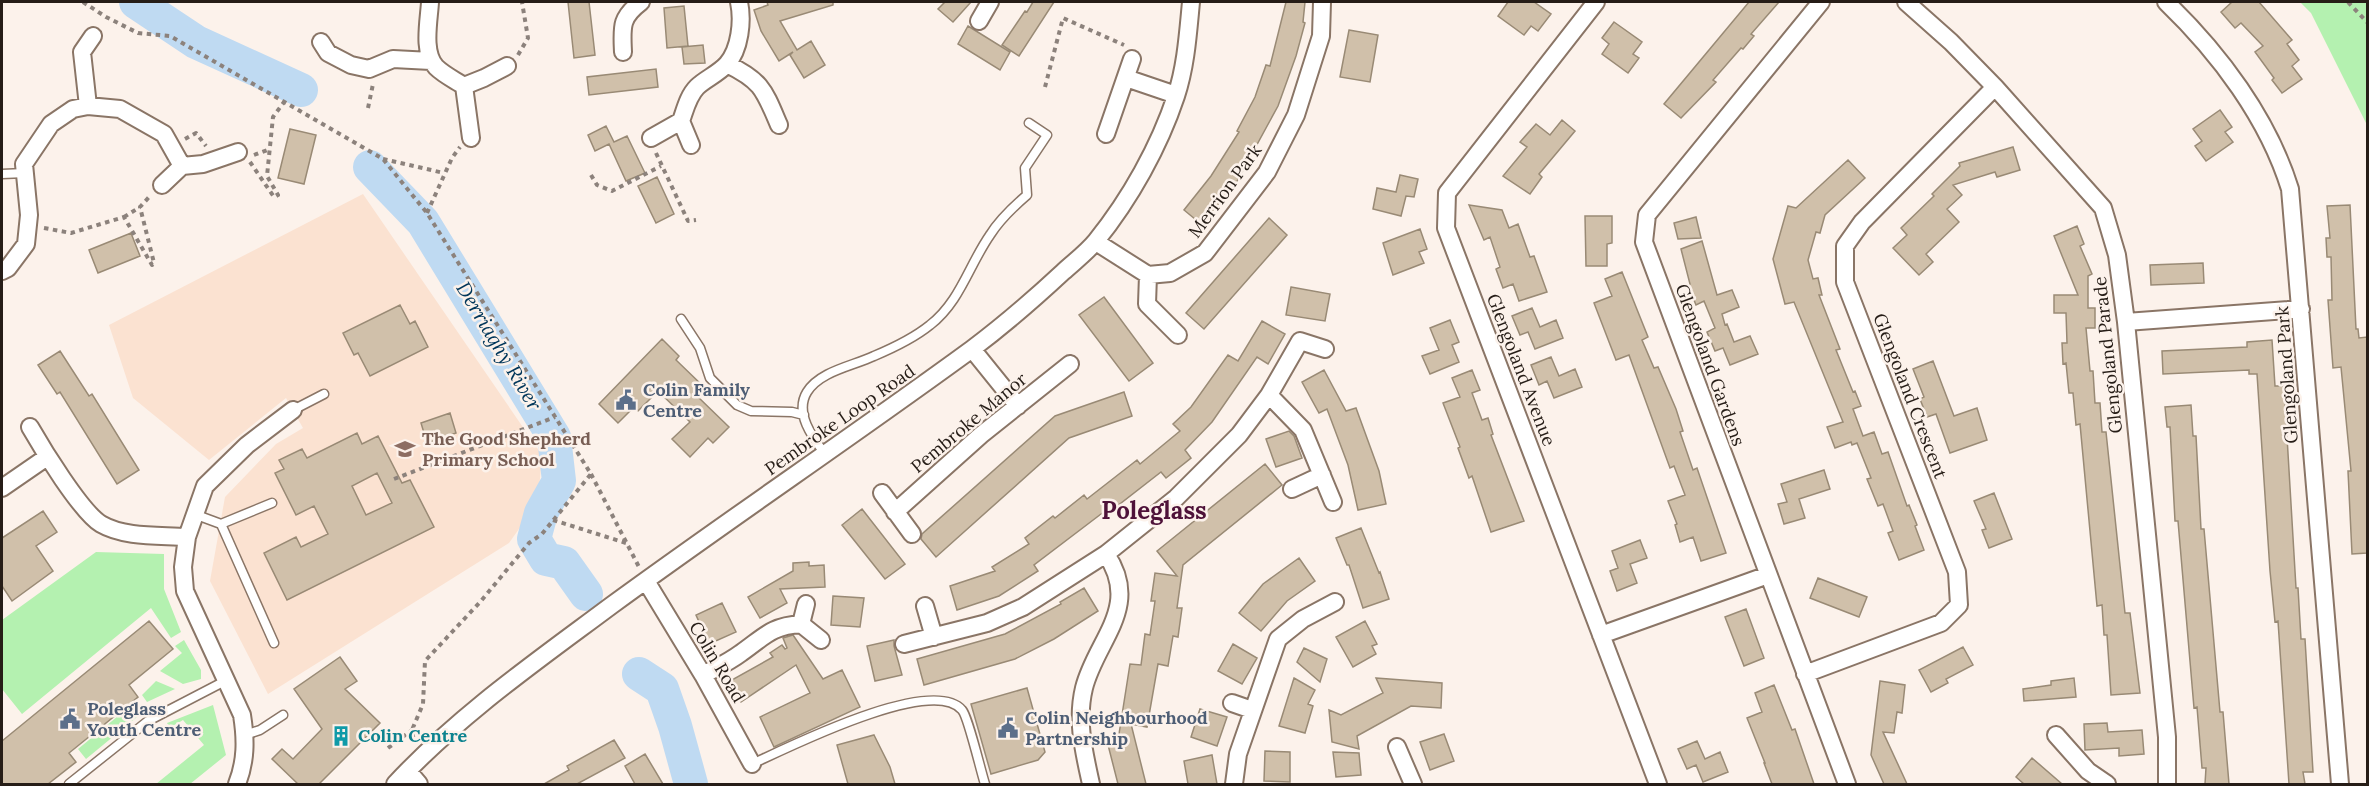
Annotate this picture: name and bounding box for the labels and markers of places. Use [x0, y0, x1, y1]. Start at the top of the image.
place label: Colin Family Centre [643, 378, 750, 422]
public building icon: Colin Family Centre [614, 388, 638, 412]
place label: The Good Shepherd Primary School [422, 427, 591, 471]
school or university icon: The Good Shepherd Primary School [393, 437, 417, 461]
place label: Poleglass Youth Centre [87, 697, 201, 741]
place label: Colin Neighbourhood Partnership [1025, 706, 1208, 750]
public building icon: Poleglass Youth Centre [58, 707, 82, 731]
public building icon: Colin Neighbourhood Partnership [996, 716, 1020, 740]
building icon: Colin Centre [329, 724, 353, 748]
place label: Colin Centre [358, 724, 468, 747]

